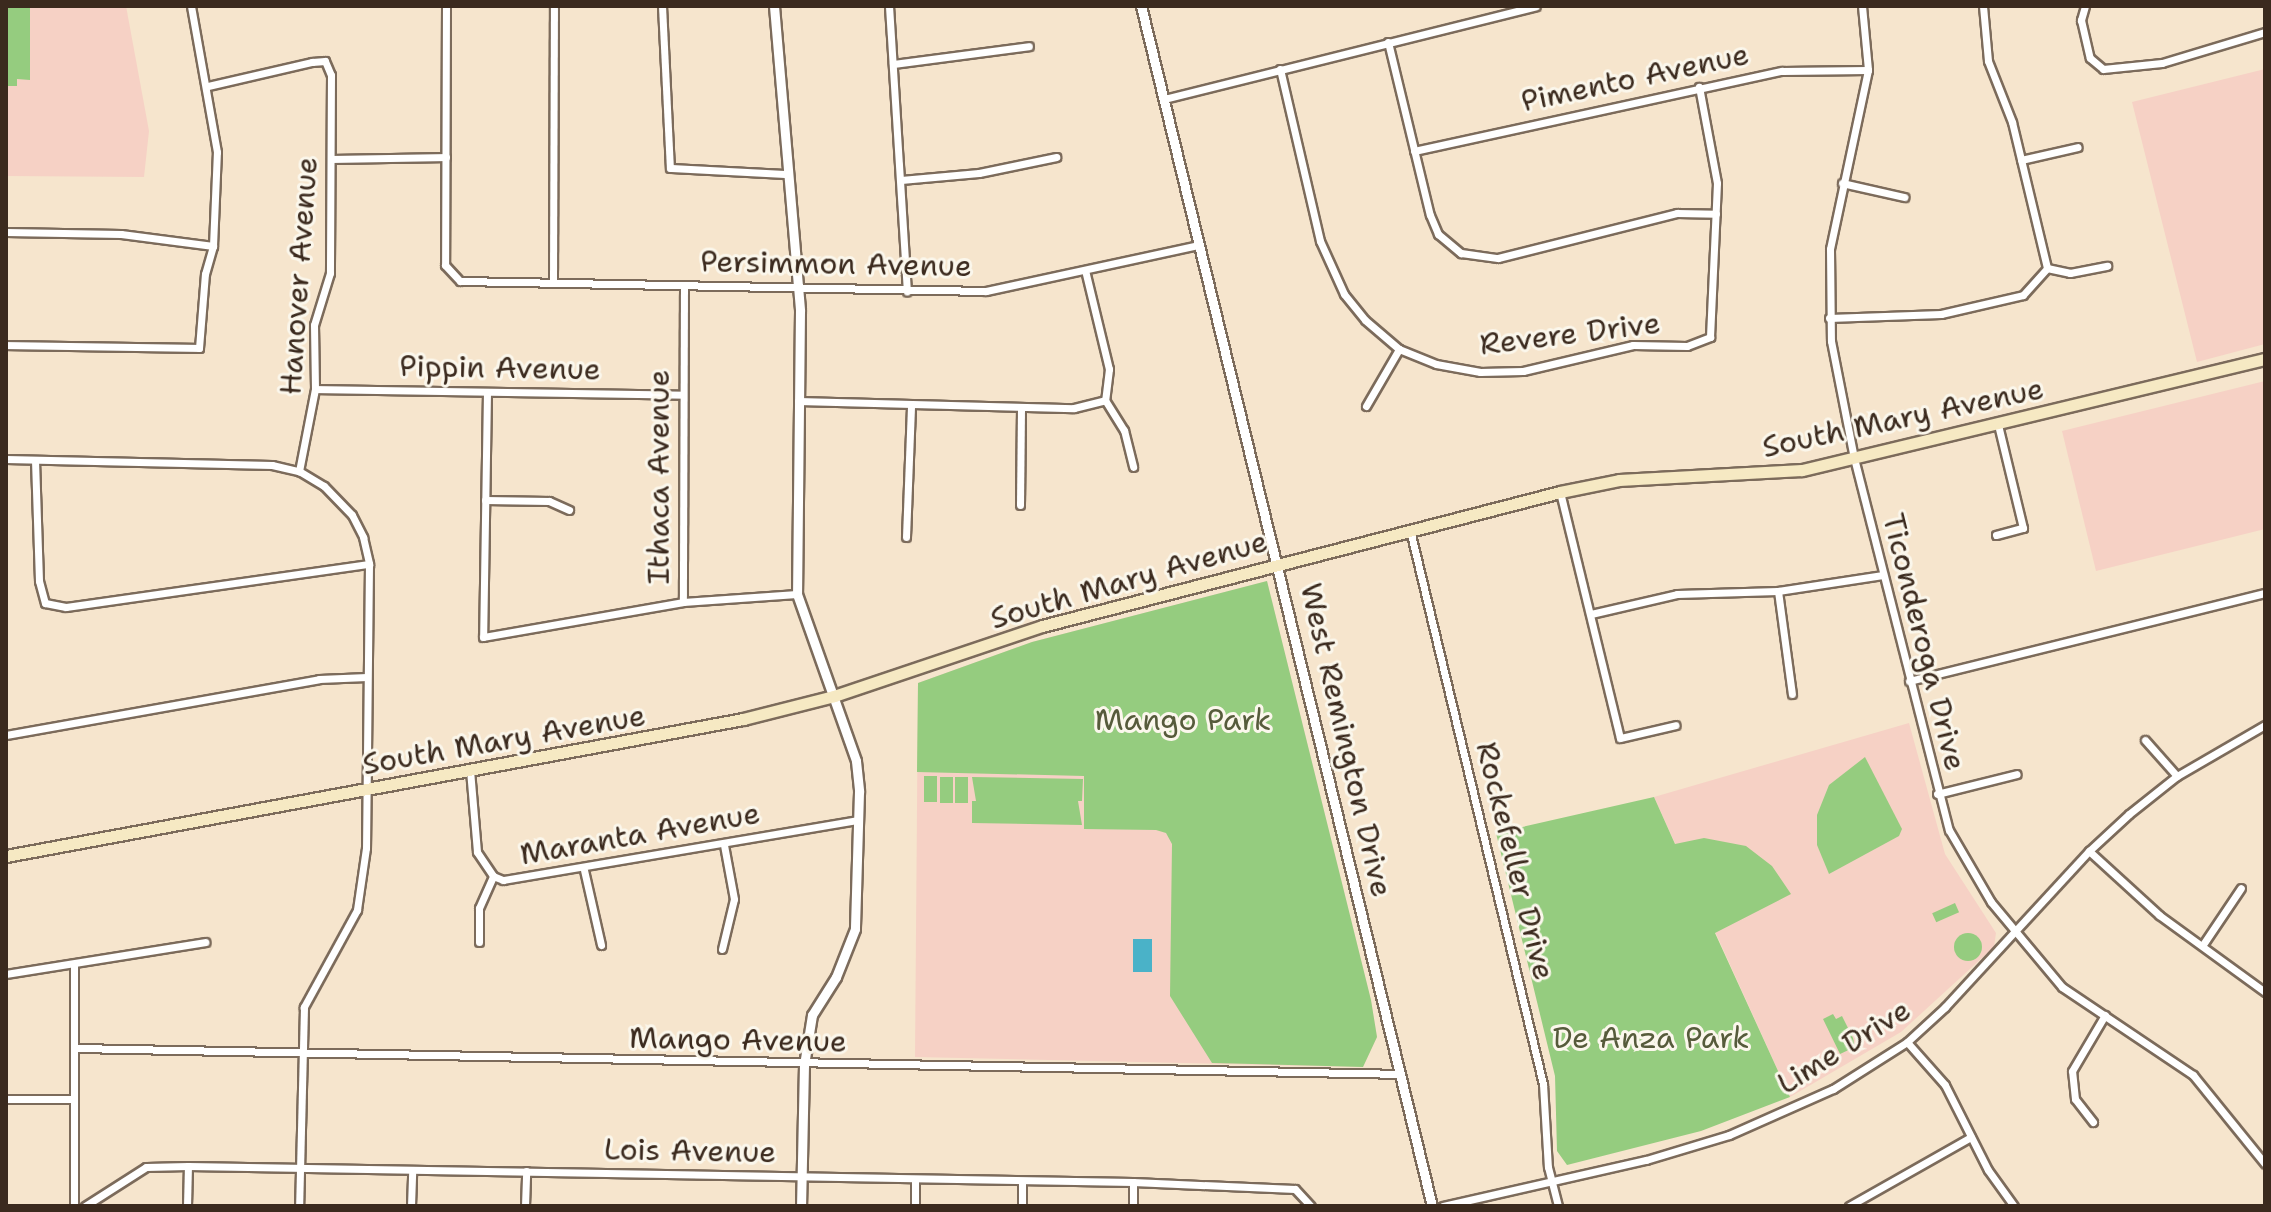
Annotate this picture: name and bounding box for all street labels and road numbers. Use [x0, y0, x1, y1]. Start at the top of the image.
street label: Pimento Avenue [1518, 36, 1752, 120]
street label: Hanover Avenue [273, 156, 325, 396]
street label: Persimmon Avenue [700, 244, 972, 284]
street label: Revere Drive [1478, 305, 1662, 363]
street label: Pippin Avenue [399, 348, 601, 388]
street label: Ithaca Avenue [641, 370, 677, 584]
street label: South Mary Avenue [1759, 371, 2047, 465]
street label: Ticonderoga Drive [1875, 510, 1973, 774]
street label: South Mary Avenue [986, 523, 1272, 637]
street label: West Remington Drive [1292, 580, 1400, 900]
street label: South Mary Avenue [360, 697, 648, 783]
street label: Rockefeller Drive [1468, 738, 1562, 984]
street label: Maranta Avenue [517, 795, 763, 873]
street label: Lime Drive [1771, 992, 1917, 1102]
street label: Mango Avenue [629, 1020, 847, 1060]
street label: Lois Avenue [604, 1131, 776, 1171]

